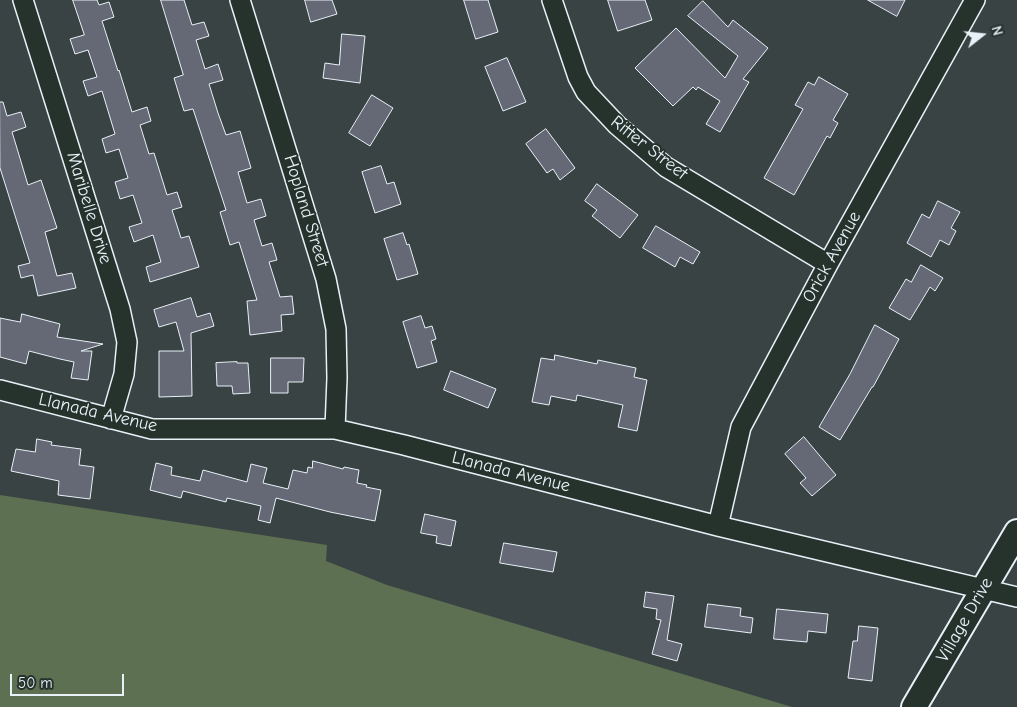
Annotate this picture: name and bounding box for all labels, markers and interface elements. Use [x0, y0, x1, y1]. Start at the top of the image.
north arrow [957, 10, 1007, 60]
text: N [987, 24, 1006, 37]
street label: Ritter Street [606, 111, 692, 185]
street label: Maribelle Drive [62, 149, 116, 267]
street label: Hopland Street [279, 152, 333, 270]
street label: Orick Avenue [798, 208, 866, 306]
street label: Llanada Avenue [37, 389, 159, 437]
street label: Llanada Avenue [450, 447, 572, 497]
street label: Village Drive [932, 574, 998, 666]
scale bar [12, 664, 126, 696]
text: 50 m [18, 674, 53, 692]

